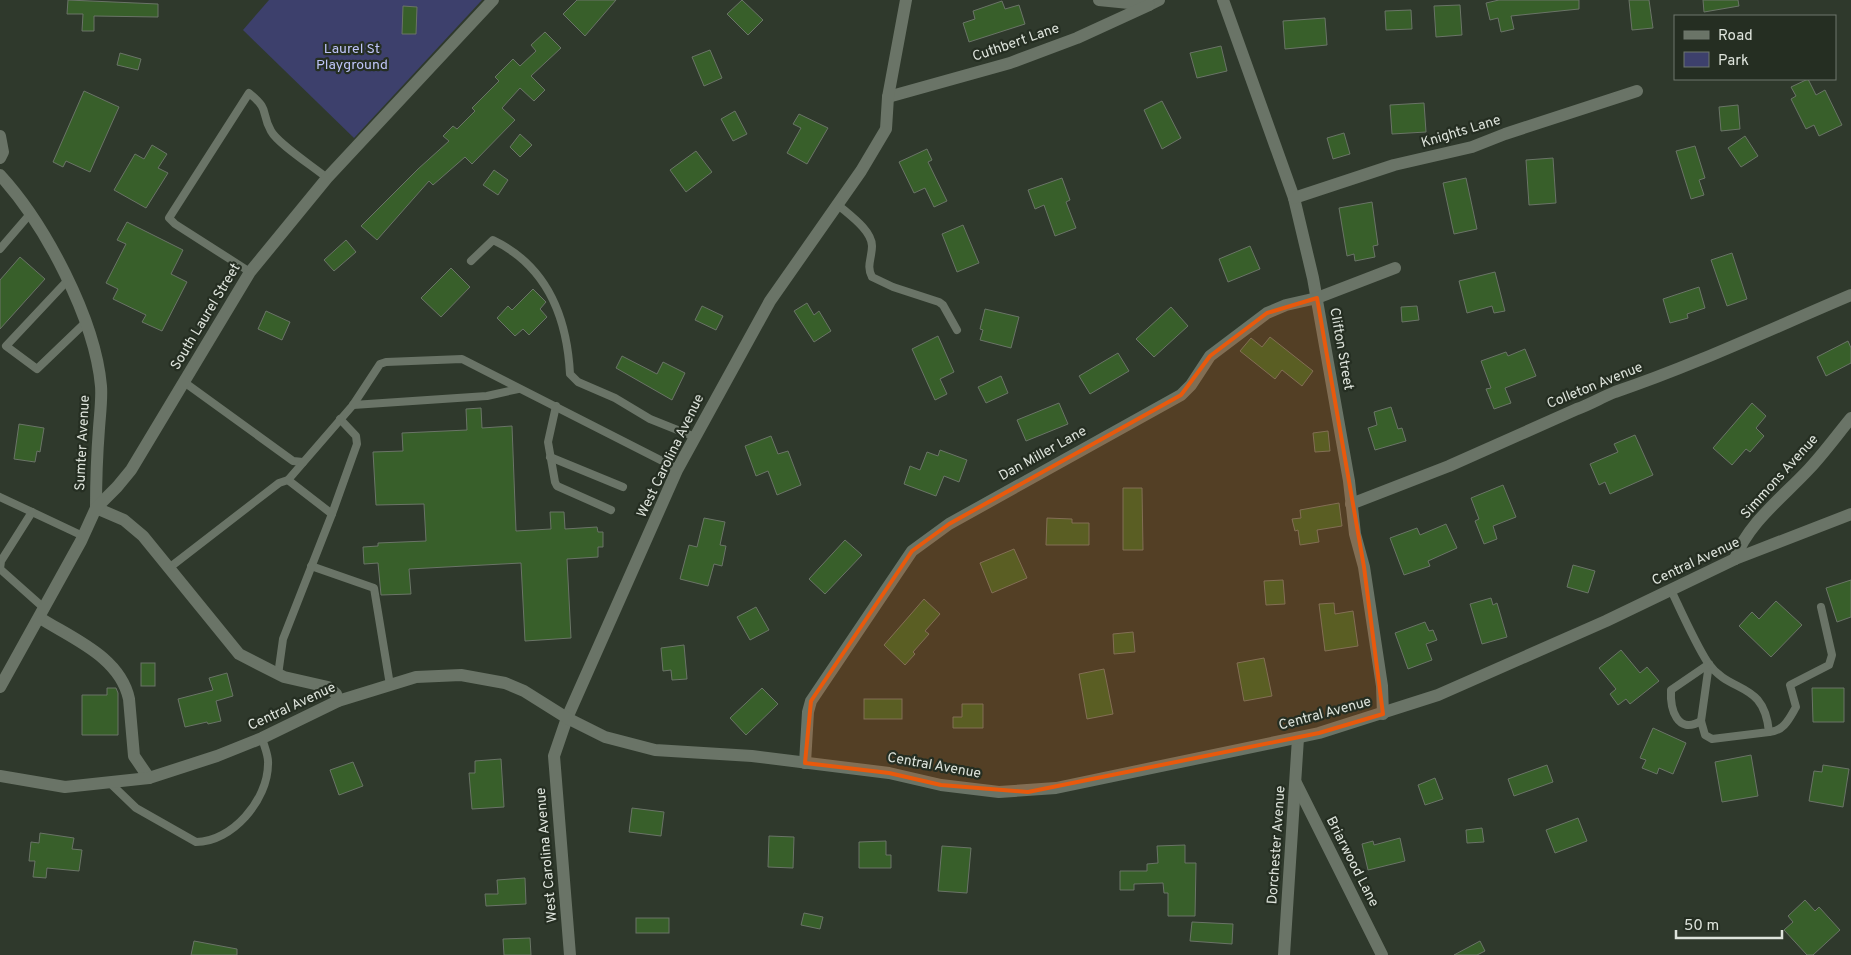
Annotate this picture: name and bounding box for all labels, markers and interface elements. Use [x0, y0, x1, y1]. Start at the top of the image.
legend [1674, 15, 1836, 80]
street label: Cuthbert Lane [970, 20, 1062, 66]
text: Road [1718, 27, 1753, 46]
park label: Laurel St Playground [316, 41, 388, 74]
text: Park [1718, 52, 1749, 71]
street label: Knights Lane [1419, 112, 1503, 152]
street label: South Laurel Street [167, 261, 245, 373]
street label: Clifton Street [1325, 306, 1357, 392]
street label: Colleton Avenue [1545, 359, 1645, 413]
street label: West Carolina Avenue [634, 391, 708, 521]
street label: Sumter Avenue [72, 395, 94, 491]
street label: Dan Miller Lane [996, 423, 1090, 485]
street label: Simmons Avenue [1738, 431, 1822, 523]
street label: Central Avenue [1649, 534, 1743, 590]
street label: Central Avenue [245, 679, 339, 735]
street label: Central Avenue [1277, 694, 1373, 734]
street label: Central Avenue [886, 749, 982, 783]
street label: Dorchester Avenue [1264, 785, 1290, 905]
street label: West Carolina Avenue [533, 787, 561, 923]
street label: Briarwood Lane [1322, 814, 1382, 910]
scale bar [1676, 908, 1782, 940]
text: 50 m [1684, 917, 1719, 936]

